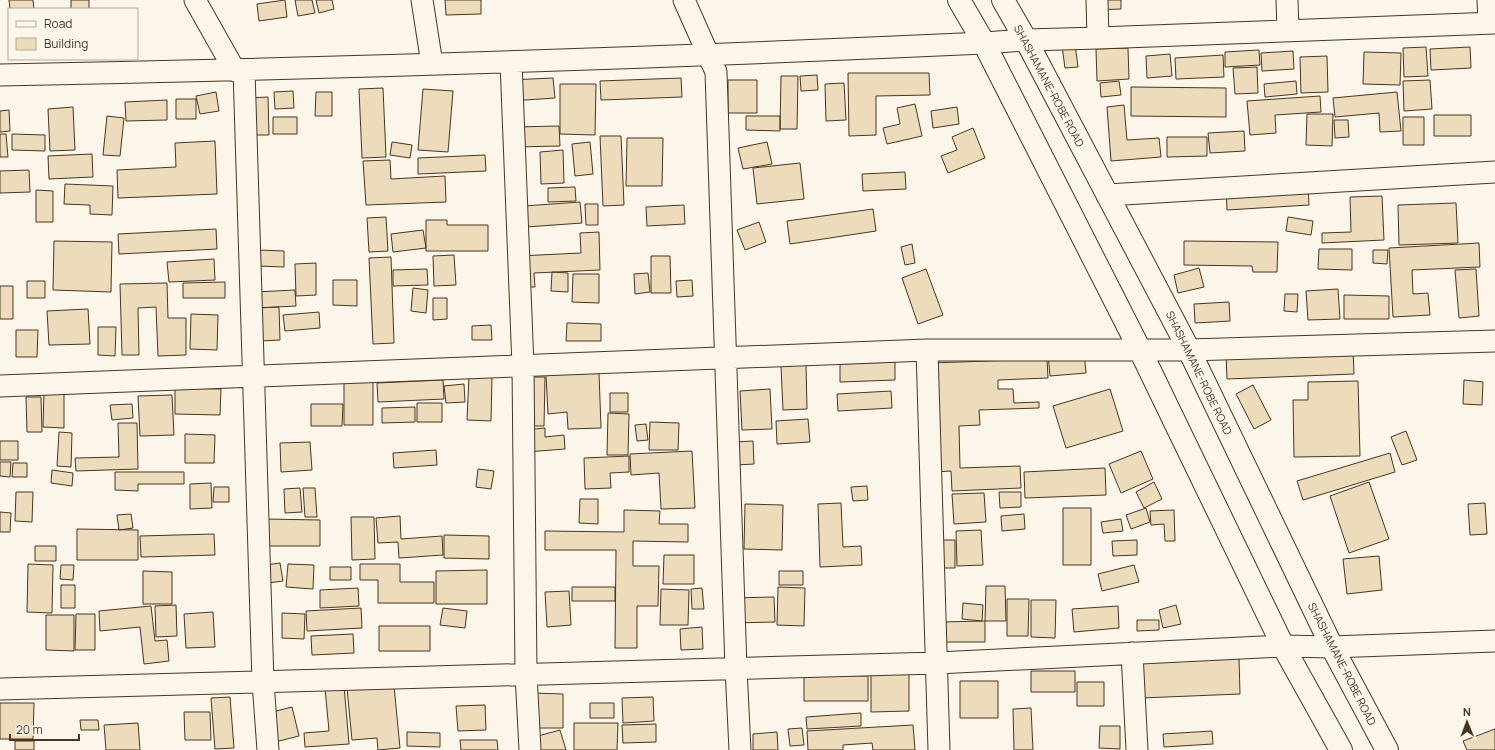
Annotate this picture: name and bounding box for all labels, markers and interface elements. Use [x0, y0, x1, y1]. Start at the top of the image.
legend [8, 8, 138, 60]
text: Road [44, 15, 72, 32]
street label: SHASHAMANE-ROBE ROAD [1011, 22, 1088, 149]
text: Building [44, 35, 88, 52]
street label: SHASHAMANE-ROBE ROAD [1163, 308, 1236, 437]
street label: SHASHAMANE-ROBE ROAD [1305, 600, 1380, 728]
north arrow [1447, 702, 1487, 742]
text: N [1463, 704, 1471, 719]
scale bar [10, 716, 79, 742]
text: 20 m [16, 721, 43, 738]

